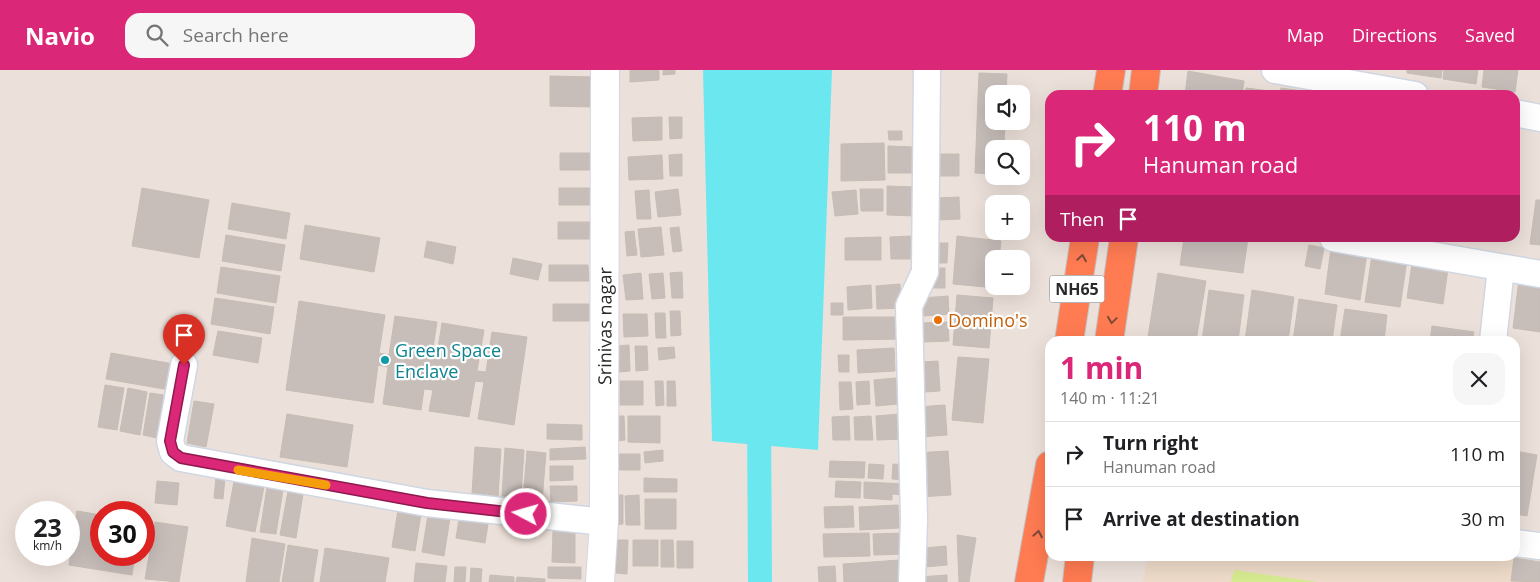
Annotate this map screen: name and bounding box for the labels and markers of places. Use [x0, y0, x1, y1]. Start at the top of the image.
place label: Domino's [948, 308, 1028, 332]
pin [163, 314, 205, 365]
marker: Domino's [932, 314, 944, 326]
place label: Green Space Enclave [395, 338, 501, 383]
marker: Green Space Enclave [379, 354, 391, 366]

